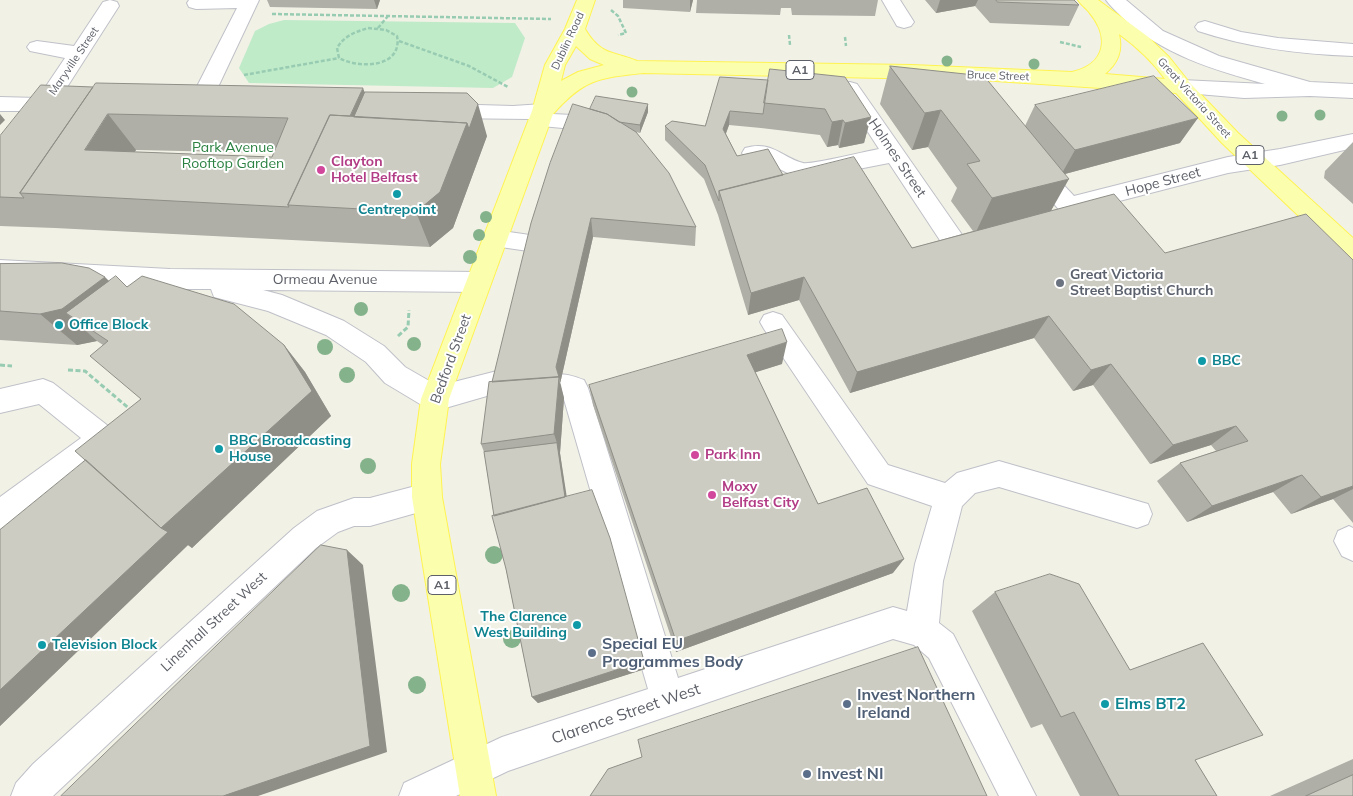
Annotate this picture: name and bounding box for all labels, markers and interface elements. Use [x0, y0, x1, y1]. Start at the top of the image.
street label: Dublin Road [549, 10, 587, 72]
street label: Maryville Street [46, 24, 102, 98]
street label: Great Victoria Street [1154, 55, 1234, 141]
road number: A1 [786, 60, 814, 80]
street label: Bruce Street [967, 68, 1029, 84]
street label: Holmes Street [865, 115, 929, 201]
park label: Park Avenue Rooftop Garden [182, 140, 284, 172]
road number: A1 [1236, 146, 1264, 164]
place label: Clayton Hotel Belfast [331, 154, 417, 186]
marker: Clayton Hotel Belfast [315, 164, 327, 176]
street label: Hope Street [1124, 164, 1202, 200]
marker: Centrepoint [391, 188, 403, 200]
place label: Centrepoint [358, 202, 436, 218]
place label: Great Victoria Street Baptist Church [1070, 267, 1213, 300]
street label: Ormeau Avenue [273, 272, 377, 288]
marker: Great Victoria Street Baptist Church [1054, 277, 1066, 289]
street label: Bedford Street [427, 312, 475, 406]
place label: Office Block [69, 317, 148, 333]
marker: Office Block [53, 319, 65, 331]
place label: BBC [1212, 353, 1241, 369]
marker: BBC [1196, 355, 1208, 367]
place label: BBC Broadcasting House [229, 433, 351, 466]
marker: BBC Broadcasting House [213, 443, 225, 455]
place label: Park Inn [705, 447, 761, 463]
marker: Park Inn [689, 449, 701, 461]
place label: Moxy Belfast City [722, 479, 799, 512]
marker: Moxy Belfast City [706, 489, 718, 501]
street label: Linenhall Street West [158, 569, 270, 675]
road number: A1 [428, 576, 456, 594]
place label: The Clarence West Building [474, 609, 567, 642]
marker: The Clarence West Building [571, 619, 583, 631]
place label: Special EU Programmes Body [602, 634, 743, 672]
place label: Television Block [52, 637, 157, 653]
marker: Television Block [36, 639, 48, 651]
marker: Special EU Programmes Body [586, 647, 598, 659]
street label: Clarence Street West [549, 679, 703, 749]
place label: Invest Northern Ireland [857, 685, 976, 723]
place label: Elms BT2 [1115, 694, 1186, 714]
marker: Invest Northern Ireland [841, 698, 853, 710]
marker: Elms BT2 [1099, 698, 1111, 710]
place label: Invest NI [817, 764, 883, 784]
marker: Invest NI [801, 768, 813, 780]

